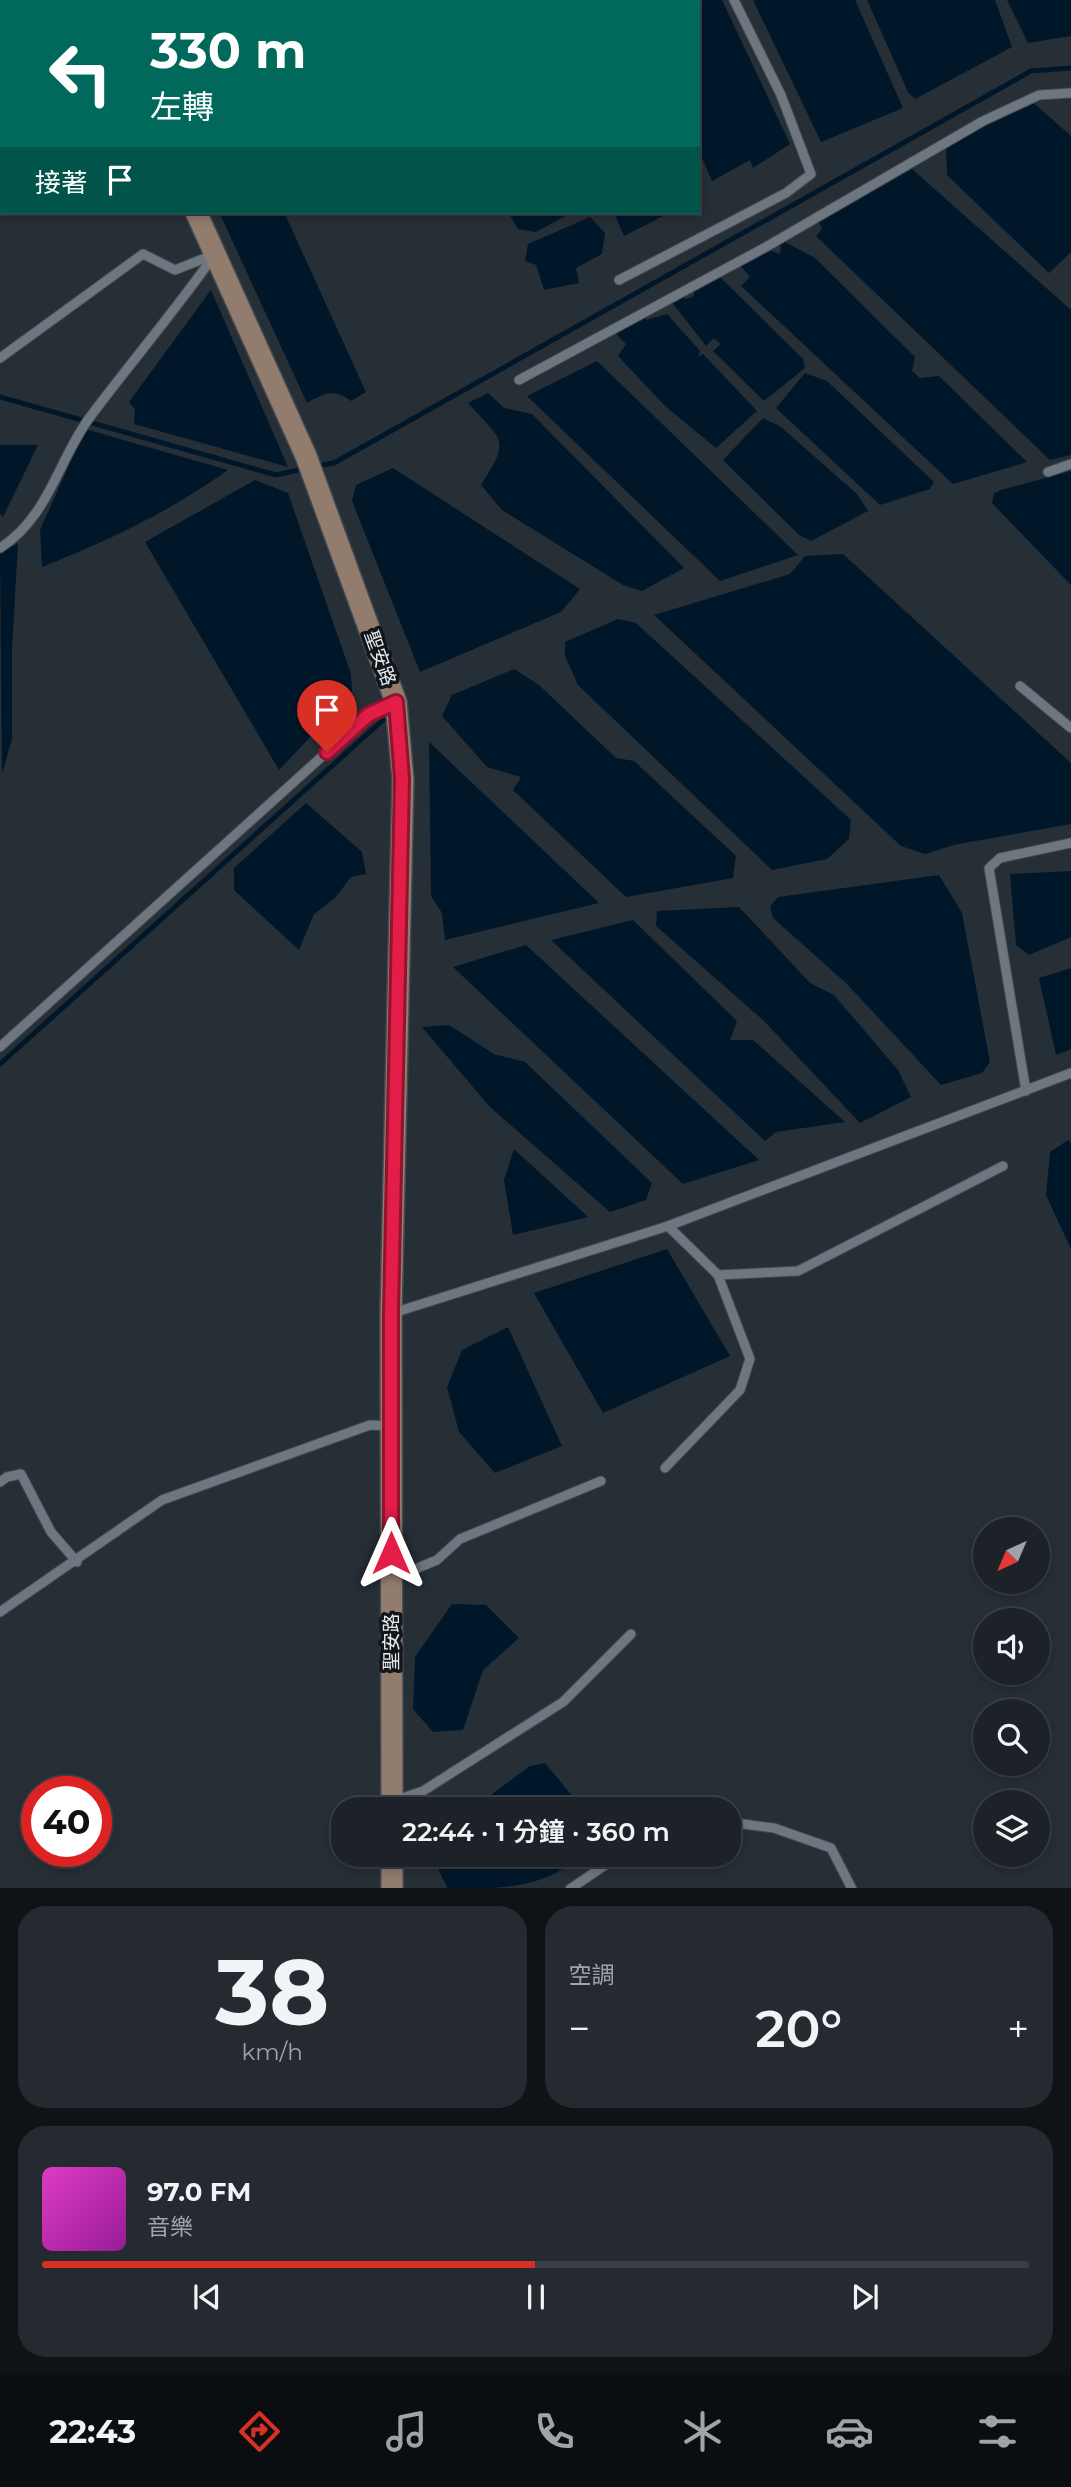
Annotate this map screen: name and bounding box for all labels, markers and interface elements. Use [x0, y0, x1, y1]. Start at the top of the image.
text: 330 m [150, 21, 306, 80]
icon: left [35, 28, 126, 119]
text: 左轉 [150, 87, 214, 126]
icon: arrive [101, 161, 139, 199]
text: 接著 [35, 167, 87, 199]
street label: 聖安路 [359, 627, 401, 689]
pin [297, 680, 357, 752]
icon: arrive [308, 691, 346, 729]
position arrow [354, 1516, 428, 1590]
north arrow [973, 1517, 1050, 1594]
map controls [973, 1517, 1050, 1867]
button: sound [973, 1608, 1050, 1685]
street label: 聖安路 [380, 1613, 403, 1671]
button: search [973, 1699, 1050, 1776]
speed limit sign: 40 [21, 1776, 112, 1867]
button: layers [973, 1790, 1050, 1867]
text: 22:44 · 1 分鐘 · 360 m [402, 1816, 670, 1848]
text: 38 [215, 1937, 329, 2048]
text: 空調 [569, 1961, 615, 1989]
text: 20° [755, 1997, 842, 2060]
text: − [569, 2005, 590, 2052]
text: + [1007, 2005, 1029, 2052]
text: km/h [242, 2038, 303, 2066]
text: 97.0 FM [147, 2176, 251, 2208]
text: 音樂 [147, 2213, 193, 2241]
icon: previous [188, 2278, 226, 2316]
icon: pause [517, 2278, 555, 2316]
icon: next [846, 2278, 884, 2316]
icon: directions [235, 2407, 284, 2456]
icon: music [382, 2407, 431, 2456]
icon: phone [530, 2407, 579, 2456]
icon: climate [678, 2407, 727, 2456]
icon: car [825, 2407, 874, 2456]
icon: filters [973, 2407, 1022, 2456]
text: 22:43 [49, 2412, 136, 2451]

